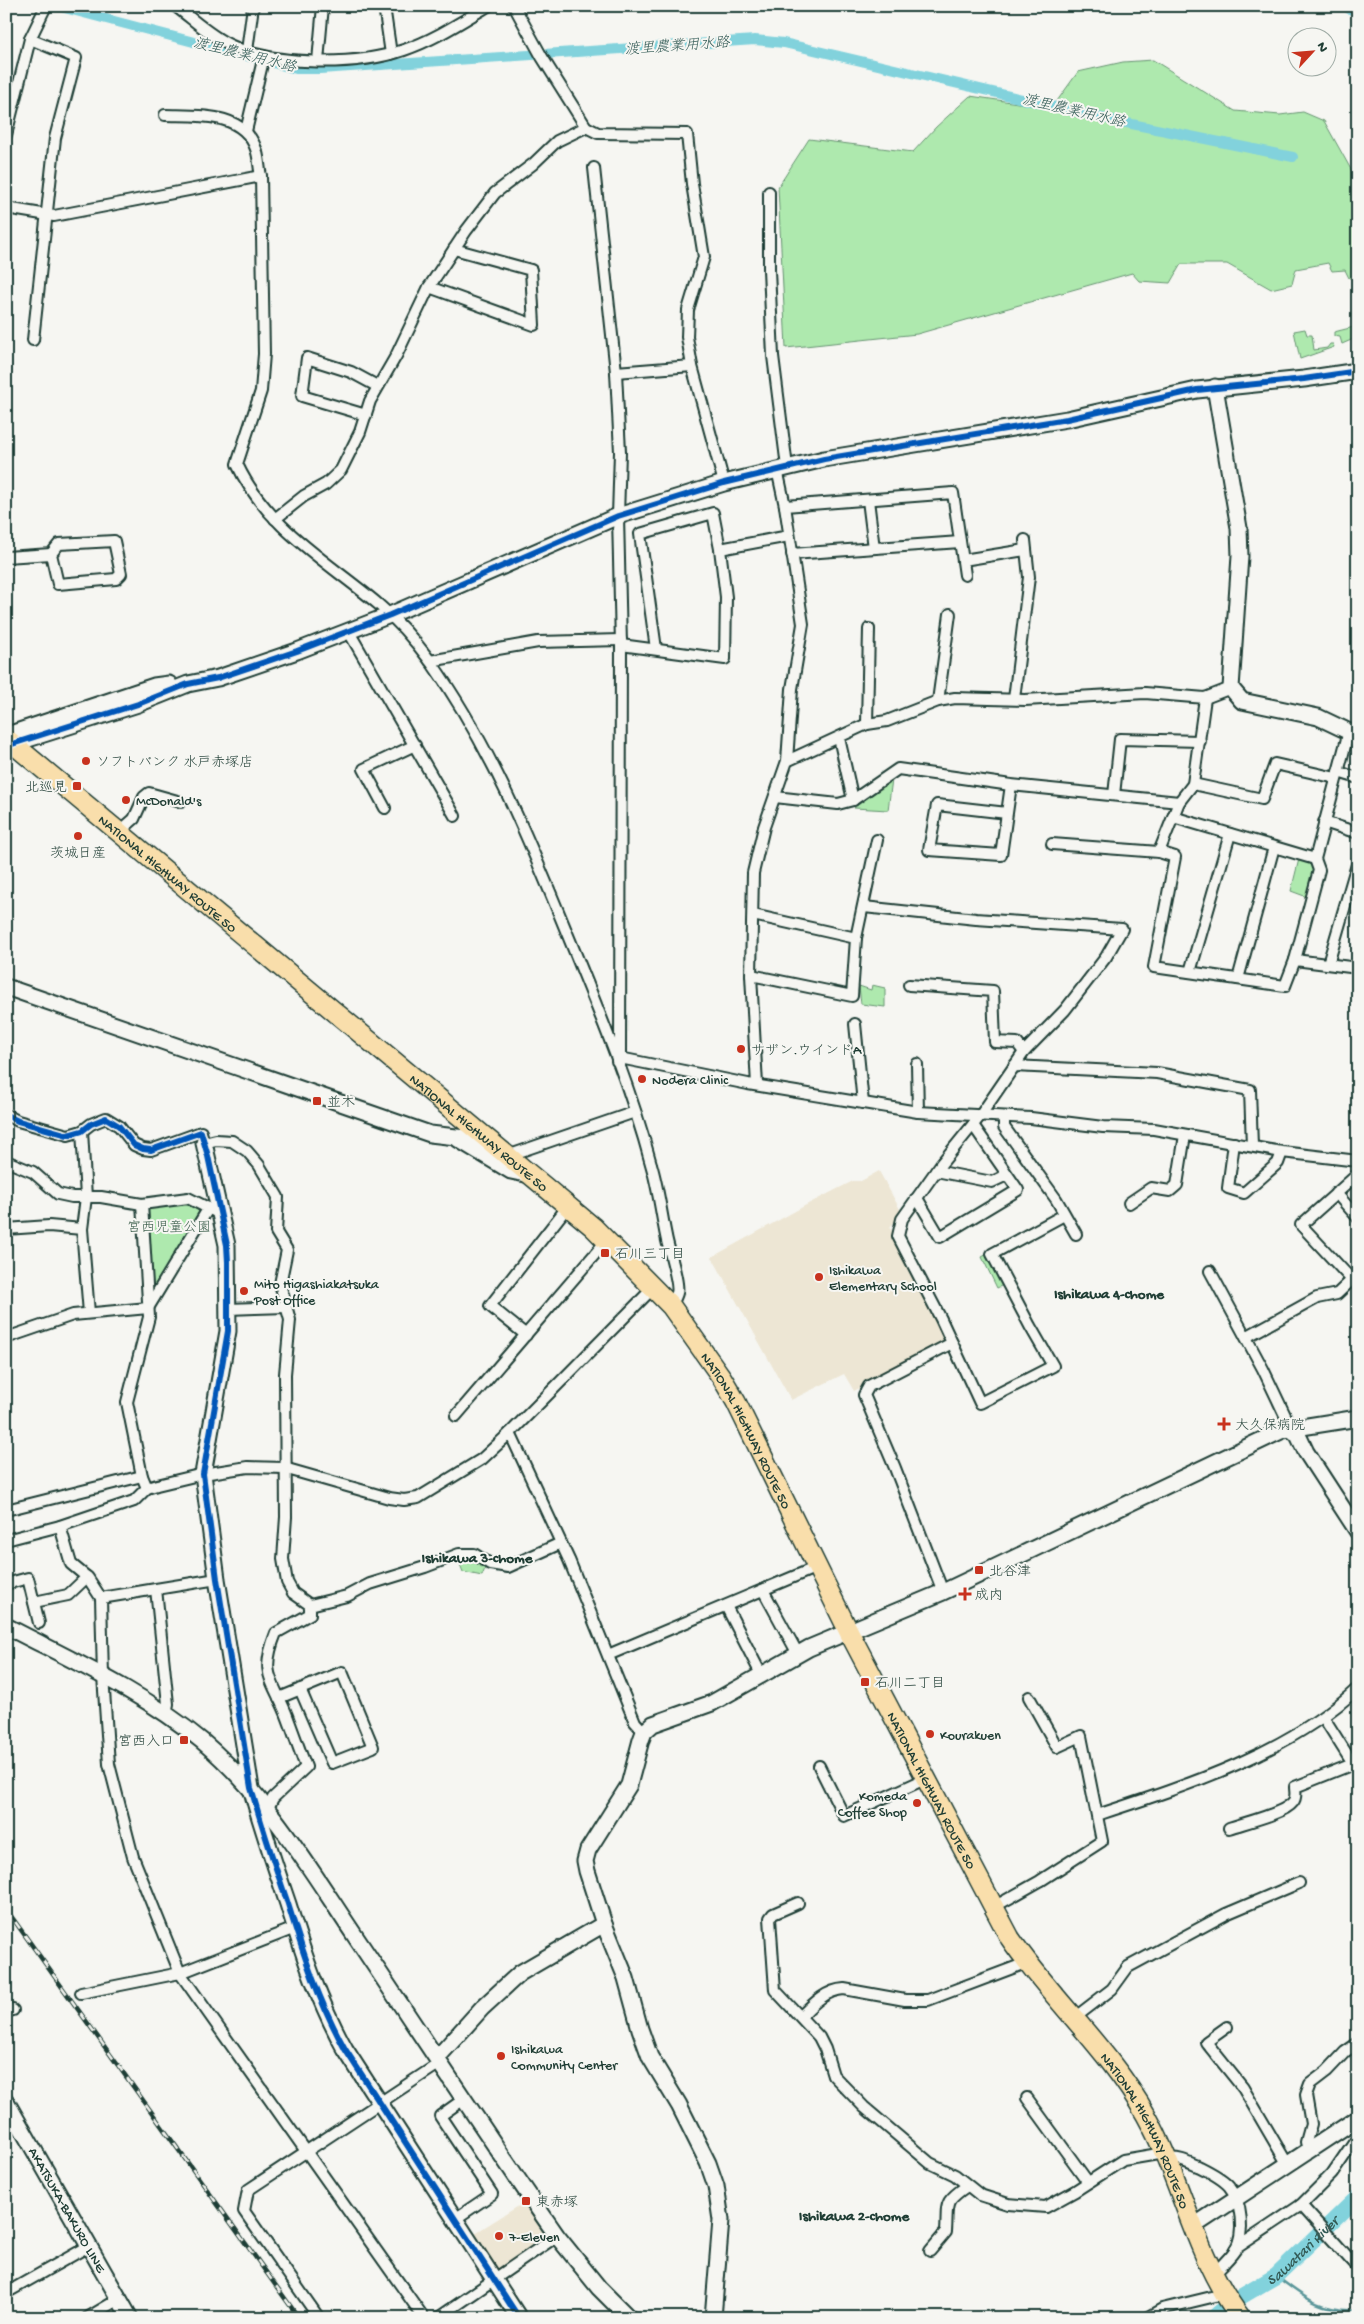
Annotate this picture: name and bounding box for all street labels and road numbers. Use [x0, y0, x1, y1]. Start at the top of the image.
street label: NATIONAL HIGHWAY ROUTE 50 [94, 812, 239, 938]
street label: NATIONAL HIGHWAY ROUTE 50 [405, 1072, 551, 1197]
street label: NATIONAL HIGHWAY ROUTE 50 [696, 1350, 793, 1512]
street label: NATIONAL HIGHWAY ROUTE 50 [882, 1710, 978, 1873]
street label: NATIONAL HIGHWAY ROUTE 50 [1095, 2050, 1191, 2212]
street label: AKATSUKA-BAKURO LINE [23, 2145, 109, 2277]

